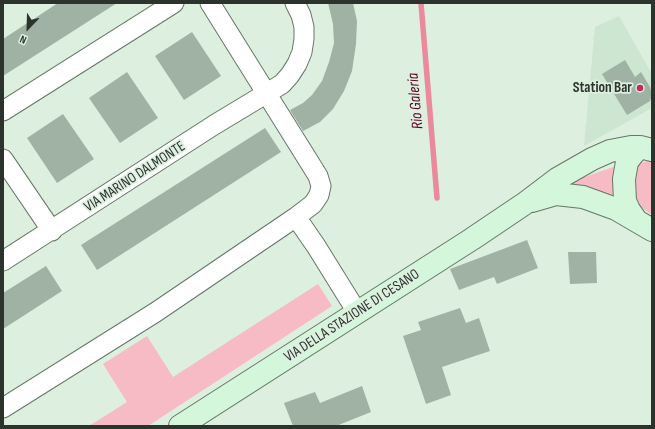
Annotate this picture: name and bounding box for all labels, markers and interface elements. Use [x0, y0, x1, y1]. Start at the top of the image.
north arrow [8, 8, 48, 48]
text: N [18, 32, 28, 47]
water label: Rio Galeria [404, 72, 428, 130]
place label: Station Bar [573, 79, 632, 97]
marker: Station Bar [635, 83, 645, 93]
street label: VIA MARINO DALMONTE [81, 138, 189, 216]
street label: VIA DELLA STAZIONE DI CESANO [281, 266, 423, 366]

